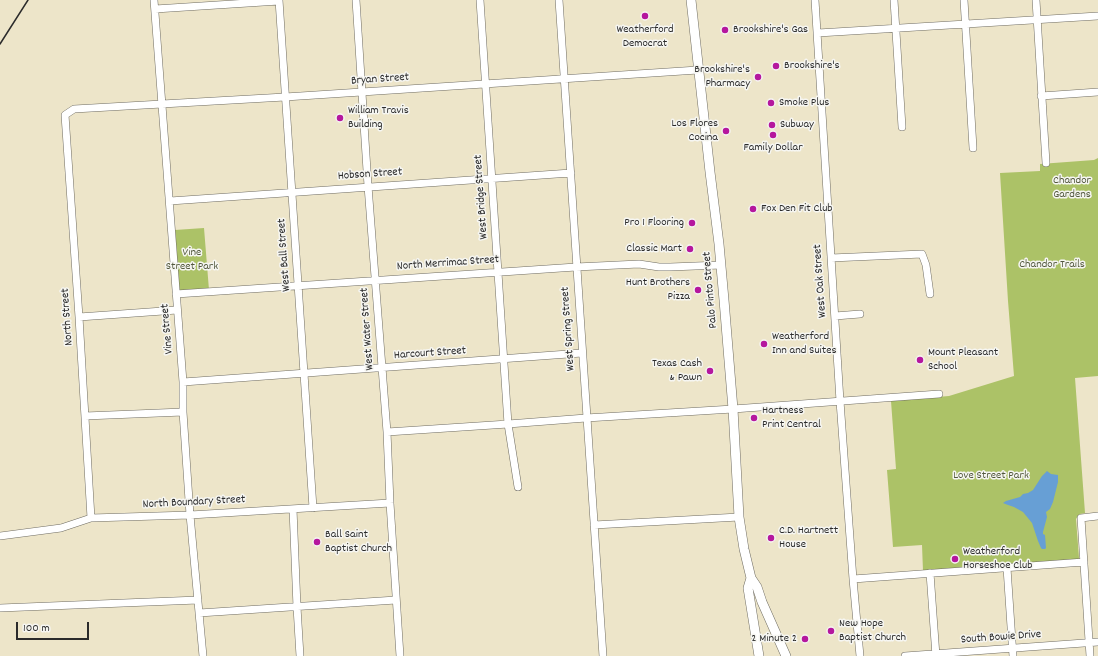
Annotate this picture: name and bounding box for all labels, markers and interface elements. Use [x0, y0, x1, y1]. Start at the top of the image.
marker: Weatherford Democrat [640, 11, 650, 21]
place label: Weatherford Democrat [616, 23, 674, 51]
place label: Brookshire's Gas [733, 23, 808, 37]
marker: Brookshire's Gas [720, 25, 730, 35]
place label: Brookshire's [784, 59, 840, 73]
marker: Brookshire's [771, 61, 781, 71]
place label: Brookshire's Pharmacy [694, 63, 750, 91]
street label: Bryan Street [351, 71, 409, 89]
marker: Brookshire's Pharmacy [753, 72, 763, 82]
place label: Smoke Plus [779, 96, 829, 110]
marker: Smoke Plus [766, 98, 776, 108]
place label: William Travis Building [348, 104, 409, 132]
marker: William Travis Building [335, 113, 345, 123]
place label: Los Flores Cocina [672, 117, 718, 145]
place label: Subway [780, 118, 814, 132]
marker: Subway [767, 120, 777, 130]
marker: Los Flores Cocina [721, 126, 731, 136]
marker: Family Dollar [768, 130, 778, 140]
place label: Family Dollar [743, 141, 803, 155]
street label: West Bridge Street [472, 154, 492, 240]
street label: Hobson Street [337, 166, 403, 184]
park label: Chandor Gardens [1053, 174, 1091, 202]
place label: Fox Den Fit Club [761, 202, 833, 216]
marker: Fox Den Fit Club [748, 204, 758, 214]
place label: Pro 1 Flooring [624, 216, 684, 230]
street label: West Ball Street [275, 218, 295, 292]
marker: Pro 1 Flooring [687, 218, 697, 228]
place label: Classic Mart [626, 242, 682, 256]
marker: Classic Mart [685, 244, 695, 254]
street label: West Oak Street [811, 244, 831, 318]
park label: Vine Street Park [166, 246, 218, 274]
street label: Palo Pinto Street [700, 251, 722, 329]
street label: North Merrimac Street [396, 253, 500, 275]
park label: Chandor Trails [1019, 258, 1085, 272]
place label: Hunt Brothers Pizza [626, 276, 690, 304]
marker: Hunt Brothers Pizza [693, 285, 703, 295]
street label: West Spring Street [559, 286, 579, 372]
street label: West Water Street [358, 287, 378, 371]
street label: North Street [59, 288, 77, 346]
street label: Vine Street [159, 303, 177, 355]
place label: Weatherford Inn and Suites [772, 330, 837, 358]
marker: Weatherford Inn and Suites [759, 339, 769, 349]
street label: Harcourt Street [393, 344, 467, 364]
place label: Mount Pleasant School [928, 346, 998, 374]
marker: Mount Pleasant School [915, 355, 925, 365]
place label: Texas Cash & Pawn [652, 357, 702, 385]
marker: Texas Cash & Pawn [705, 366, 715, 376]
place label: Hartness Print Central [762, 404, 821, 432]
marker: Hartness Print Central [749, 413, 759, 423]
park label: Love Street Park [953, 469, 1029, 483]
street label: North Boundary Street [142, 493, 246, 513]
place label: C.D. Hartnett House [779, 524, 838, 552]
place label: Ball Saint Baptist Church [325, 528, 392, 556]
marker: C.D. Hartnett House [766, 533, 776, 543]
marker: Ball Saint Baptist Church [312, 537, 322, 547]
place label: Weatherford Horseshoe Club [963, 545, 1032, 573]
marker: Weatherford Horseshoe Club [950, 554, 960, 564]
scale bar [18, 614, 91, 640]
place label: New Hope Baptist Church [839, 617, 906, 645]
text: 100 m [23, 620, 50, 637]
marker: New Hope Baptist Church [826, 626, 836, 636]
street label: South Bowie Drive [960, 628, 1042, 648]
place label: 2 Minute 2 [751, 632, 797, 646]
marker: 2 Minute 2 [800, 634, 810, 644]

